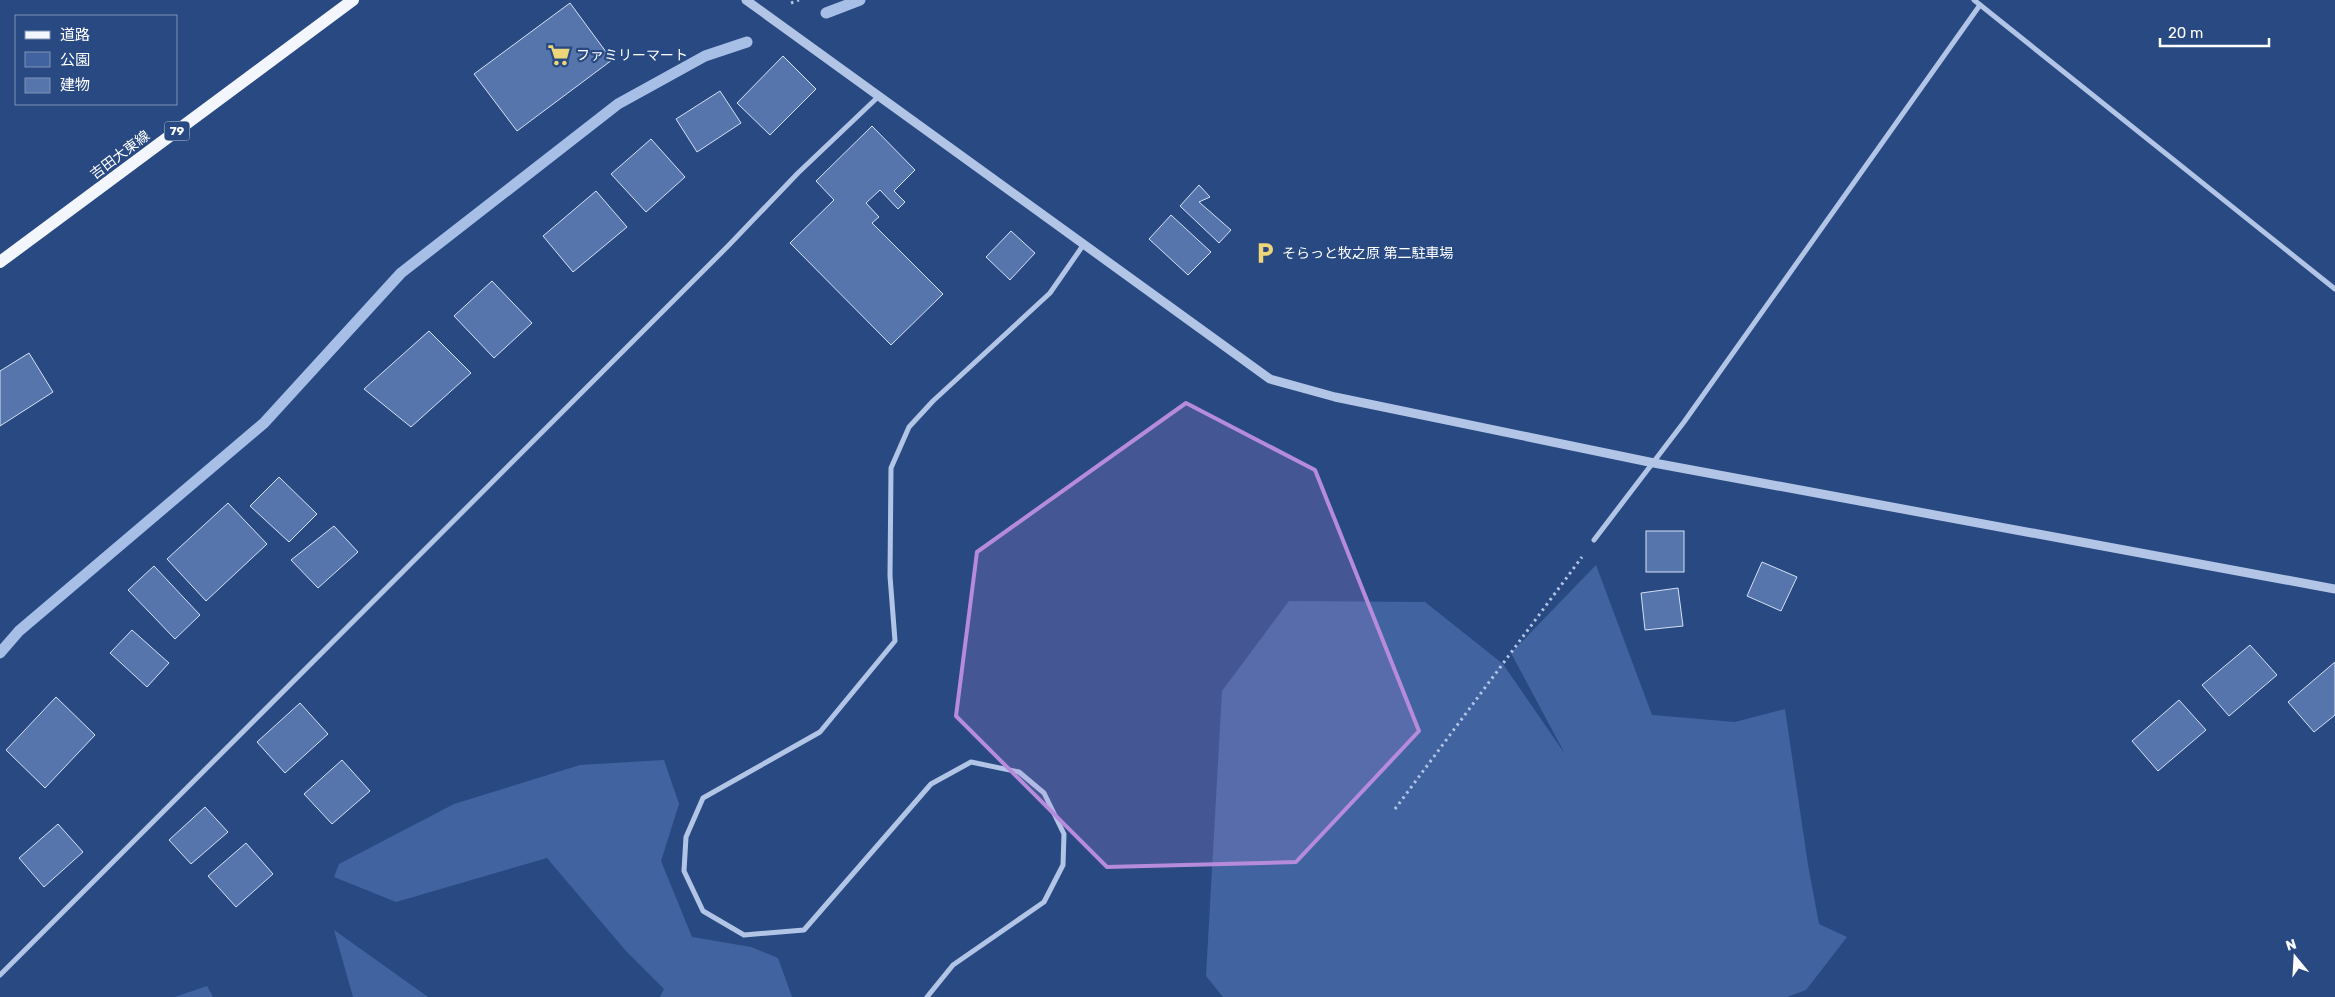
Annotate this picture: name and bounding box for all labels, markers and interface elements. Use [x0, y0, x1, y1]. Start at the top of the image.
legend [15, 15, 178, 105]
scale bar [2160, 15, 2269, 47]
text: 20 m [2168, 24, 2203, 42]
text: 道路 [60, 26, 90, 44]
supermarket icon: ファミリーマート [546, 42, 572, 68]
place label: ファミリーマート [576, 47, 688, 64]
text: 公園 [60, 51, 90, 69]
text: 建物 [60, 76, 90, 94]
road number: 79 [164, 122, 190, 140]
street label: 吉田大東線 [87, 127, 153, 183]
parking icon: そらっと牧之原 第二駐車場 [1252, 240, 1278, 266]
place label: そらっと牧之原 第二駐車場 [1282, 245, 1453, 262]
north arrow [2270, 932, 2320, 982]
text: N [2284, 935, 2299, 955]

